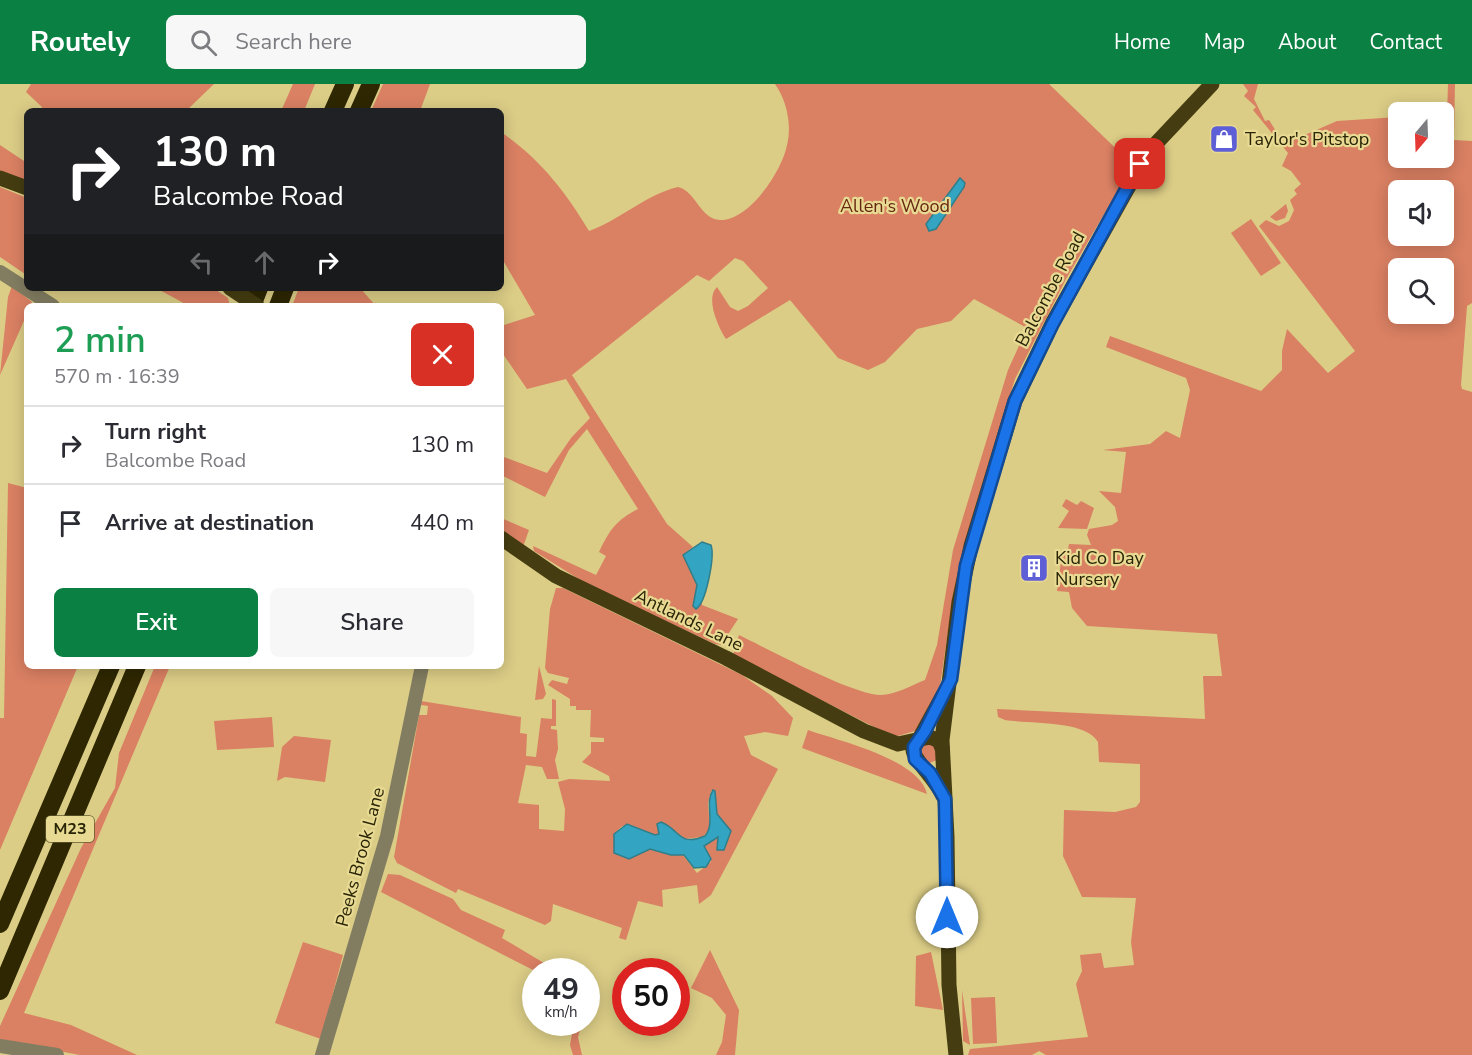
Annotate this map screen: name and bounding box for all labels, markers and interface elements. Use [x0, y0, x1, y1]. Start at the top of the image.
search box [166, 15, 586, 69]
text: Routely [30, 23, 130, 61]
icon: search [187, 26, 220, 59]
text: Search here [235, 27, 352, 57]
text: Home [1114, 28, 1171, 56]
text: Map [1204, 28, 1245, 56]
text: About [1278, 28, 1336, 56]
text: Contact [1369, 28, 1442, 56]
north arrow [1388, 102, 1454, 168]
map controls [1388, 102, 1454, 324]
shop icon: Taylor's Pitstop [1208, 123, 1240, 155]
text: 130 m [153, 124, 277, 181]
place label: Taylor's Pitstop [1245, 127, 1369, 151]
icon: right [54, 132, 132, 210]
pin [1114, 138, 1165, 189]
icon: arrive [1123, 147, 1156, 180]
text: Balcombe Road [153, 178, 344, 215]
button: sound [1388, 180, 1454, 246]
park label: Allen's Wood [840, 194, 950, 218]
street label: Balcombe Road [1010, 227, 1090, 351]
icon: left [185, 246, 218, 279]
icon: ahead [248, 246, 281, 279]
icon: right [311, 246, 344, 279]
button: search [1388, 258, 1454, 324]
text: 2 min [54, 316, 146, 365]
button: close [411, 323, 474, 386]
text: 570 m · 16:39 [54, 363, 180, 390]
text: Turn right [105, 417, 206, 447]
icon: right [54, 429, 87, 462]
text: 130 m [410, 430, 474, 460]
text: Balcombe Road [105, 447, 246, 474]
icon: arrive [54, 507, 87, 540]
text: Arrive at destination [105, 508, 314, 538]
text: 440 m [410, 508, 474, 538]
place label: Kid Co Day Nursery [1055, 546, 1144, 591]
building icon: Kid Co Day Nursery [1018, 552, 1050, 584]
street label: Antlands Lane [631, 583, 747, 657]
button: Exit [54, 588, 258, 657]
button: Share [270, 588, 474, 657]
street label: Peeks Brook Lane [330, 785, 390, 929]
road number: M23 [46, 816, 94, 842]
position arrow [915, 885, 979, 949]
speed limit sign: 50 [612, 958, 690, 1036]
text: 49 [543, 969, 579, 1010]
text: km/h [544, 1002, 578, 1022]

